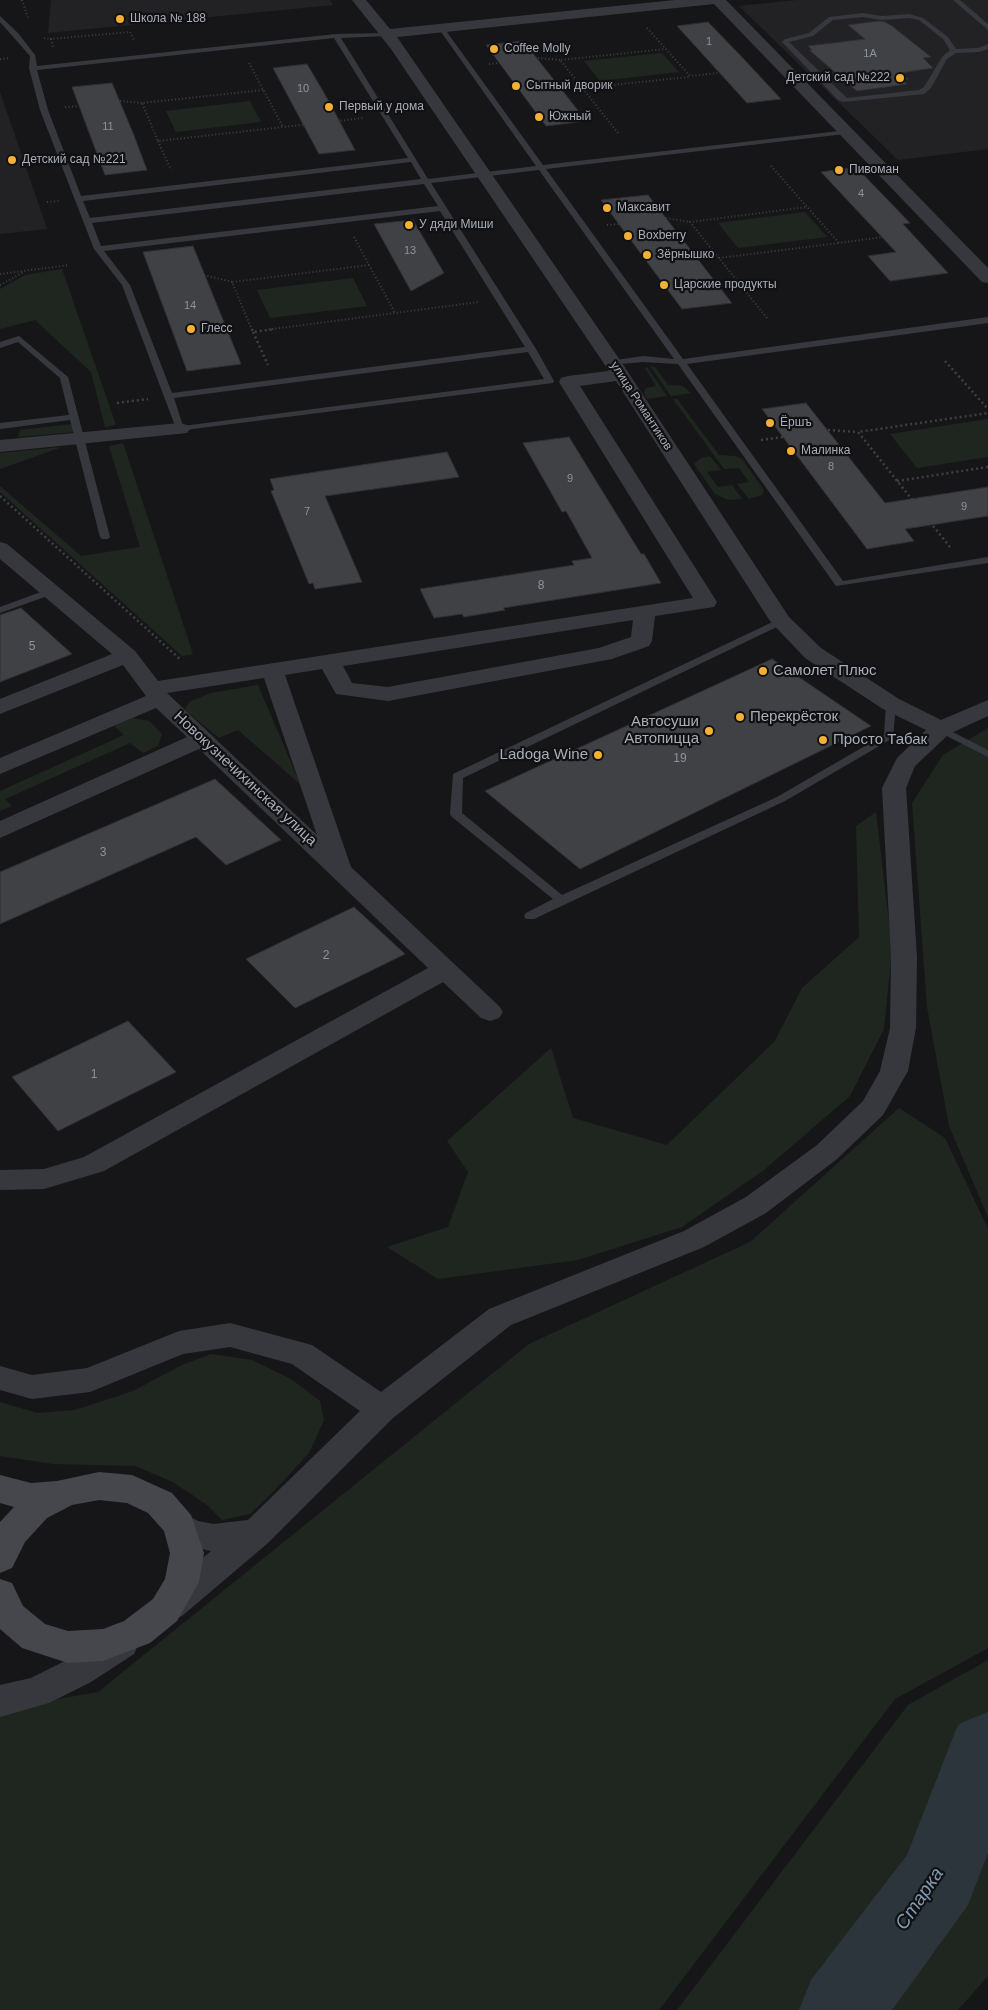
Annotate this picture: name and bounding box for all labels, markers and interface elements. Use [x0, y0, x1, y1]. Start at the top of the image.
place label: Школа № 188 [130, 12, 206, 26]
marker: Школа № 188 [114, 13, 126, 25]
house number: 1 [706, 35, 712, 49]
place label: Coffee Molly [504, 42, 570, 56]
marker: Coffee Molly [488, 43, 500, 55]
house number: 1А [863, 47, 877, 61]
place label: Детский сад №222 [786, 71, 890, 85]
marker: Детский сад №222 [894, 72, 906, 84]
place label: Сытный дворик [526, 79, 613, 93]
marker: Сытный дворик [510, 80, 522, 92]
house number: 10 [297, 82, 309, 96]
place label: Первый у дома [339, 100, 424, 114]
marker: Первый у дома [323, 101, 335, 113]
place label: Южный [549, 110, 591, 124]
marker: Южный [533, 111, 545, 123]
house number: 11 [102, 120, 114, 134]
place label: Детский сад №221 [22, 153, 126, 167]
marker: Детский сад №221 [6, 154, 18, 166]
place label: Пивоман [849, 163, 899, 177]
marker: Пивоман [833, 164, 845, 176]
house number: 4 [858, 187, 864, 201]
place label: Максавит [617, 201, 670, 215]
marker: Максавит [601, 202, 613, 214]
place label: У дяди Миши [419, 218, 494, 232]
marker: У дяди Миши [403, 219, 415, 231]
place label: Boxberry [638, 229, 686, 243]
marker: Boxberry [622, 230, 634, 242]
house number: 13 [404, 244, 416, 258]
place label: Зёрнышко [657, 248, 715, 262]
marker: Зёрнышко [641, 249, 653, 261]
place label: Царские продукты [674, 278, 777, 292]
marker: Царские продукты [658, 279, 670, 291]
house number: 14 [184, 299, 196, 313]
place label: Глесс [201, 322, 232, 336]
marker: Глесс [185, 323, 197, 335]
street label: улица Романтиков [607, 359, 675, 453]
place label: Ёршъ [780, 416, 812, 430]
marker: Ёршъ [764, 417, 776, 429]
place label: Малинка [801, 444, 850, 458]
marker: Малинка [785, 445, 797, 457]
house number: 8 [828, 460, 834, 474]
house number: 9 [567, 472, 573, 486]
house number: 9 [961, 500, 967, 514]
house number: 7 [304, 505, 310, 519]
house number: 8 [538, 579, 544, 593]
house number: 5 [29, 640, 35, 654]
place label: Самолет Плюс [773, 662, 877, 680]
marker: Самолет Плюс [757, 665, 769, 677]
street label: Новокузнечихинская улица [170, 708, 320, 850]
place label: Перекрёсток [750, 708, 838, 726]
marker: Перекрёсток [734, 711, 746, 723]
place label: Автосуши Автопицца [624, 713, 699, 748]
marker: Автосуши Автопицца [703, 725, 715, 737]
place label: Просто Табак [833, 731, 927, 749]
marker: Просто Табак [817, 734, 829, 746]
place label: Ladoga Wine [500, 746, 588, 764]
marker: Ladoga Wine [592, 749, 604, 761]
house number: 19 [673, 752, 687, 766]
house number: 3 [100, 846, 106, 860]
house number: 2 [323, 949, 329, 963]
house number: 1 [91, 1068, 97, 1082]
water label: Старка [891, 1864, 949, 1934]

